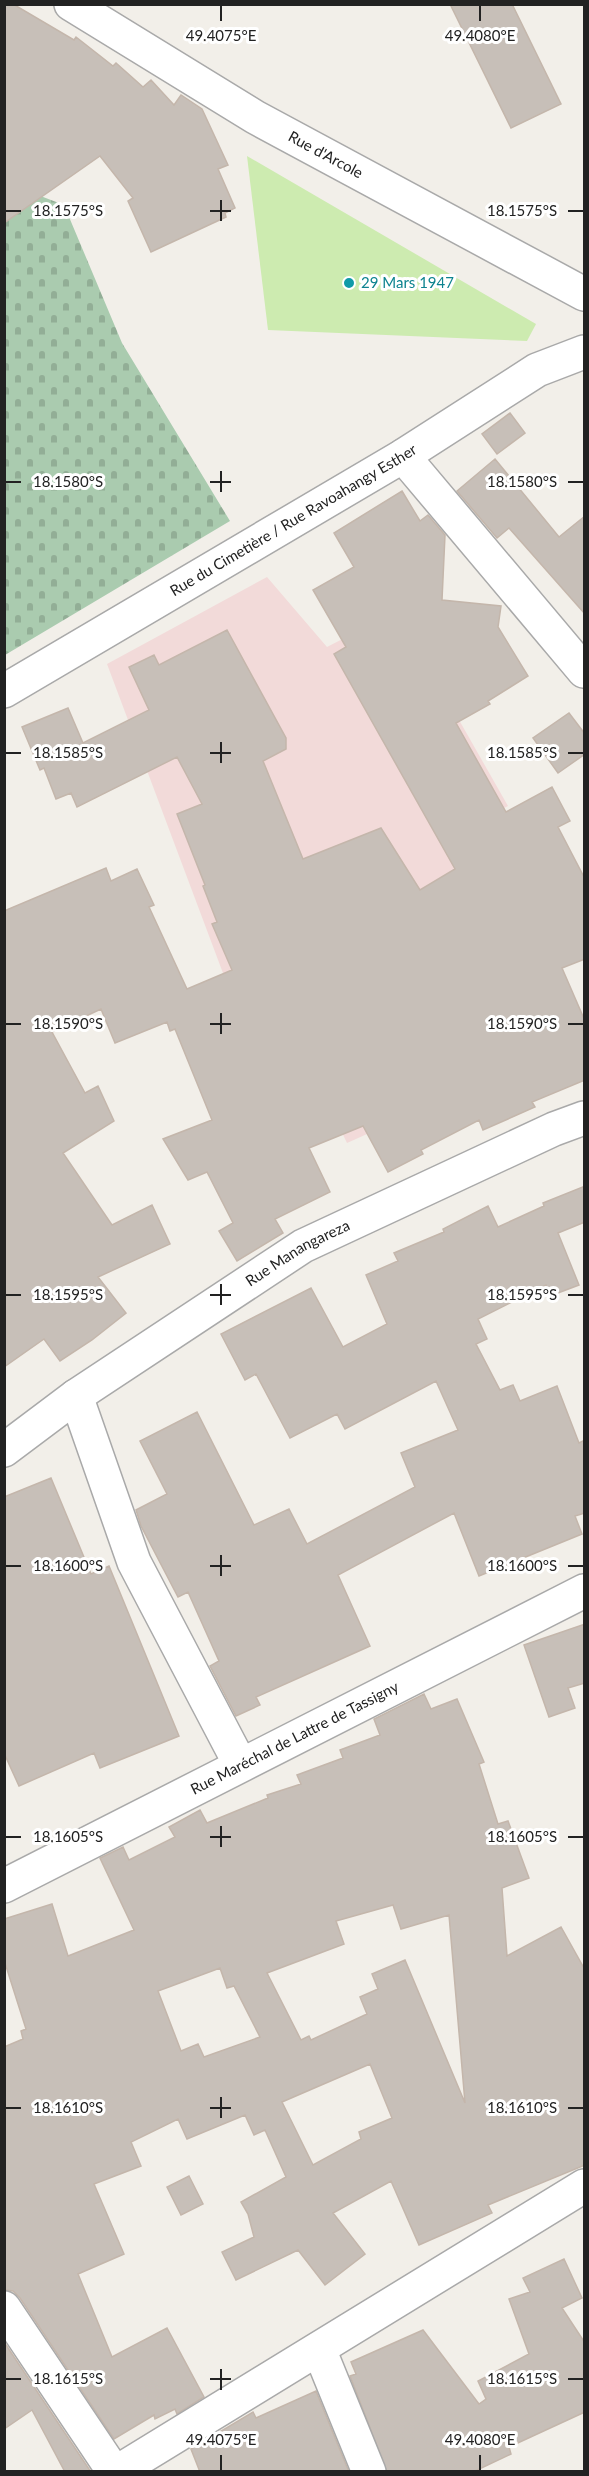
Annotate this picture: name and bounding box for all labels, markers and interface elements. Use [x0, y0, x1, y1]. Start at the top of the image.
text: 49.4075°E [186, 26, 256, 44]
text: 49.4080°E [445, 26, 515, 44]
street label: Rue d'Arcole [286, 127, 366, 181]
text: 18.1575°S [33, 201, 103, 219]
text: 18.1575°S [487, 201, 557, 219]
place label: 29 Mars 1947 [361, 273, 454, 291]
marker: 29 Mars 1947 [342, 276, 356, 290]
street label: Rue du Cimetière / Rue Ravoahangy Esther [166, 439, 420, 599]
text: 18.1580°S [33, 472, 103, 490]
text: 18.1580°S [487, 472, 557, 490]
text: 18.1585°S [33, 743, 103, 761]
text: 18.1585°S [487, 743, 557, 761]
text: 18.1590°S [33, 1014, 103, 1032]
text: 18.1590°S [487, 1014, 557, 1032]
street label: Rue Manangareza [242, 1216, 352, 1289]
text: 18.1595°S [33, 1285, 103, 1303]
text: 18.1595°S [487, 1285, 557, 1303]
text: 18.1600°S [33, 1556, 103, 1574]
text: 18.1600°S [487, 1556, 557, 1574]
street label: Rue Maréchal de Lattre de Tassigny [187, 1677, 401, 1798]
text: 18.1605°S [33, 1827, 103, 1845]
text: 18.1605°S [487, 1827, 557, 1845]
text: 18.1610°S [33, 2098, 103, 2116]
text: 18.1610°S [487, 2098, 557, 2116]
text: 18.1615°S [33, 2369, 103, 2387]
text: 18.1615°S [487, 2369, 557, 2387]
text: 49.4075°E [186, 2430, 256, 2448]
text: 49.4080°E [445, 2430, 515, 2448]

